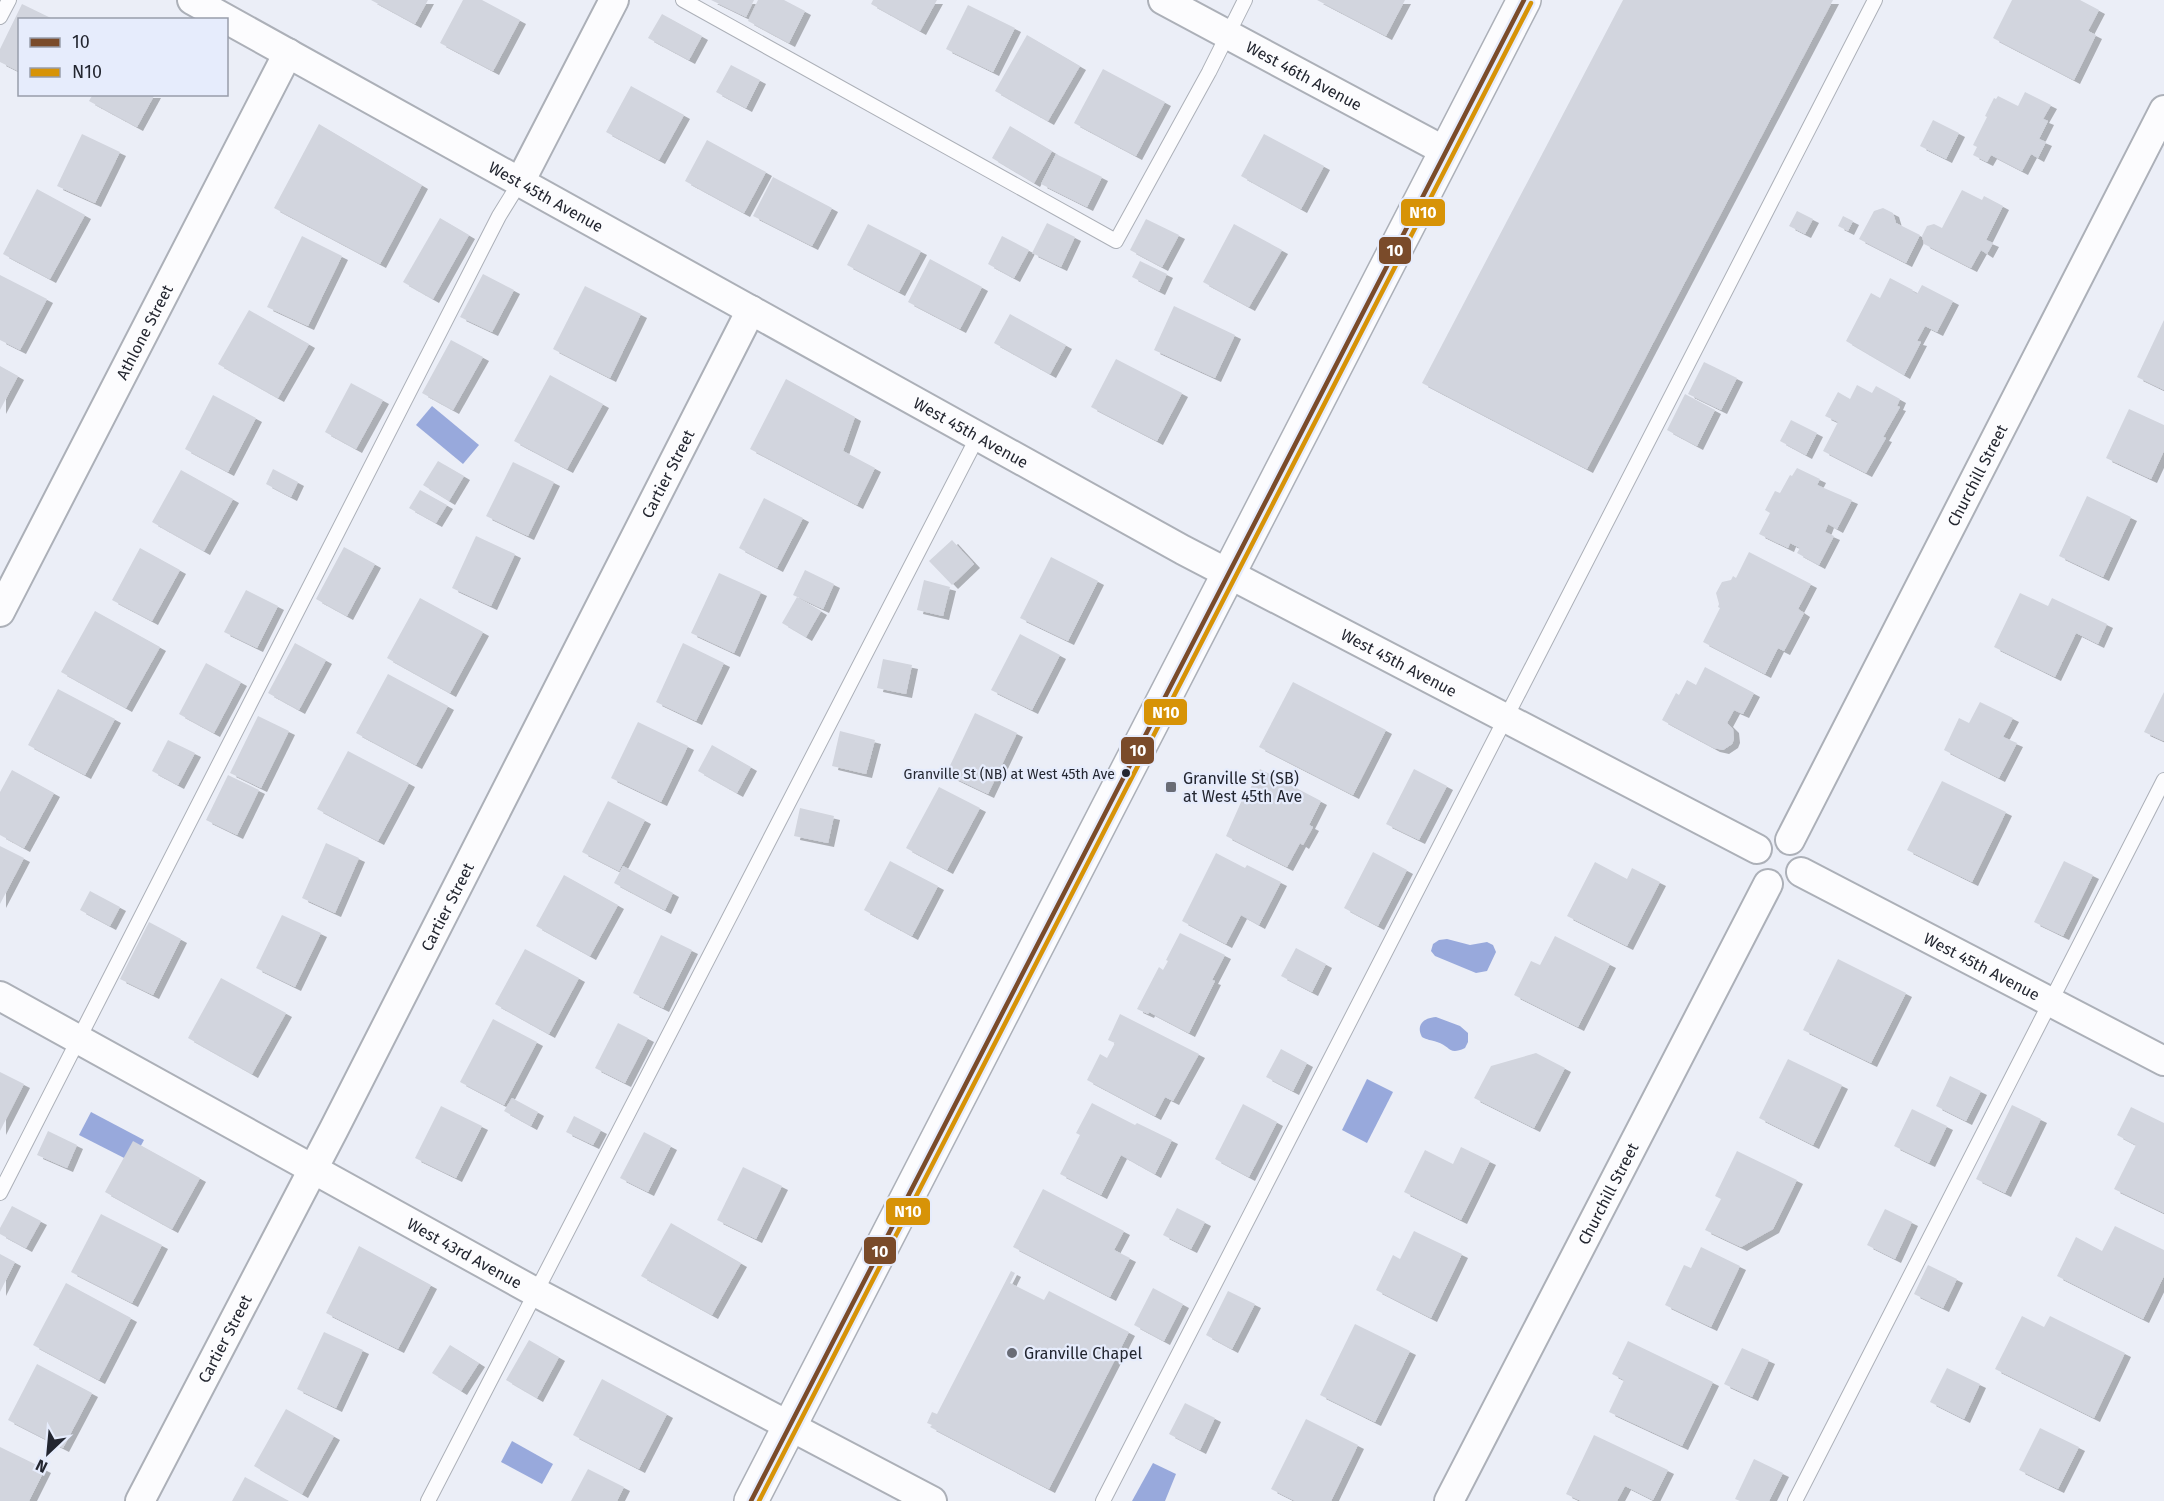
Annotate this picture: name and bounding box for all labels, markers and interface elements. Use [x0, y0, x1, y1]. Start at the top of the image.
legend [18, 18, 228, 96]
text: 10 [72, 31, 90, 53]
street label: West 46th Avenue [1242, 37, 1365, 115]
text: N10 [72, 61, 102, 83]
street label: West 45th Avenue [485, 158, 607, 236]
line badge: N10 [1400, 198, 1446, 227]
text: N10 [1409, 203, 1437, 222]
line badge: 10 [1378, 236, 1412, 265]
text: 10 [1387, 241, 1403, 260]
street label: Athlone Street [112, 281, 177, 383]
street label: West 45th Avenue [910, 393, 1031, 472]
street label: Churchill Street [1943, 421, 2011, 529]
street label: Cartier Street [638, 426, 699, 521]
street label: West 45th Avenue [1338, 625, 1460, 701]
line badge: N10 [1143, 698, 1188, 726]
text: N10 [1152, 703, 1180, 722]
line badge: 10 [1120, 736, 1155, 765]
text: 10 [1130, 741, 1146, 760]
place label: Granville St (NB) at West 45th Ave [904, 766, 1115, 783]
marker: Granville St (NB) at West 45th Ave [1120, 767, 1132, 779]
place label: Granville St (SB) at West 45th Ave [1183, 769, 1302, 806]
marker: Granville St (SB) at West 45th Ave [1164, 780, 1178, 794]
street label: Cartier Street [417, 859, 478, 954]
street label: West 45th Avenue [1920, 929, 2043, 1005]
street label: Churchill Street [1574, 1140, 1643, 1248]
line badge: N10 [885, 1197, 931, 1226]
text: N10 [894, 1202, 922, 1221]
street label: West 43rd Avenue [404, 1214, 525, 1293]
line badge: 10 [863, 1236, 897, 1265]
text: 10 [872, 1242, 888, 1261]
street label: Cartier Street [194, 1292, 256, 1386]
place label: Granville Chapel [1024, 1344, 1142, 1363]
marker: Granville Chapel [1005, 1346, 1019, 1360]
north arrow [18, 1423, 78, 1483]
text: N [33, 1455, 51, 1477]

